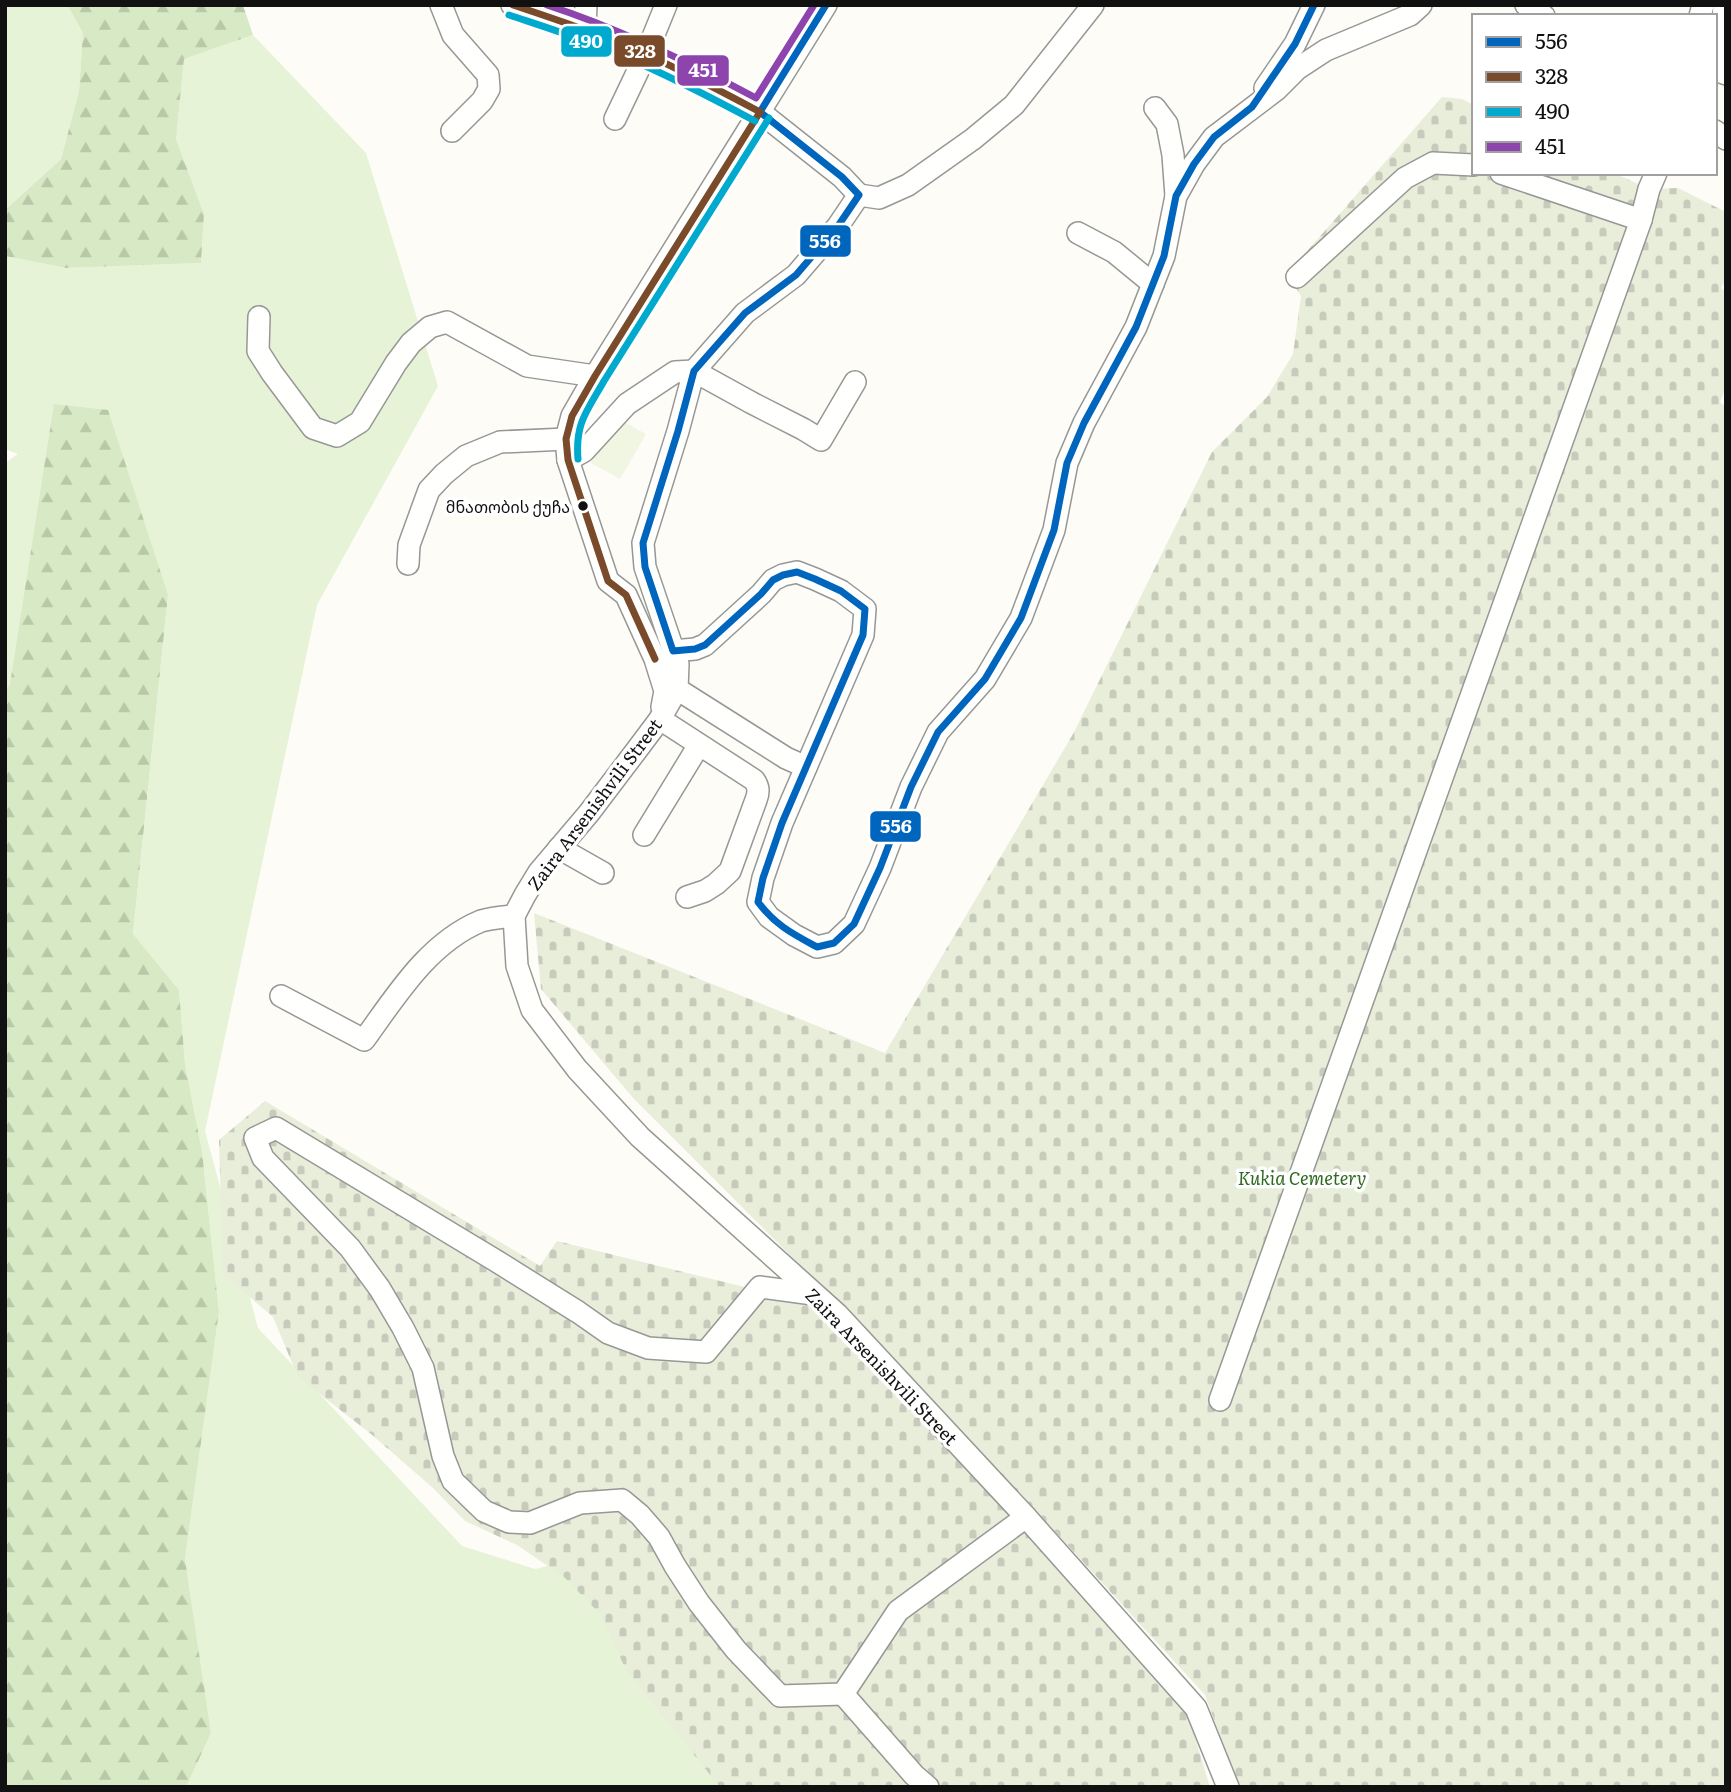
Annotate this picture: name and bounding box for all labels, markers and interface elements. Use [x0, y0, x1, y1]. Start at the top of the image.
legend [1472, 14, 1717, 175]
text: 556 [1535, 24, 1568, 55]
line badge: 490 [560, 25, 613, 58]
text: 490 [569, 26, 603, 54]
line badge: 328 [613, 34, 666, 68]
text: 328 [624, 36, 656, 64]
line badge: 451 [676, 54, 730, 87]
text: 451 [688, 55, 718, 83]
text: 328 [1535, 59, 1568, 90]
text: 490 [1535, 94, 1570, 125]
text: 451 [1535, 129, 1566, 160]
line badge: 556 [799, 224, 852, 258]
text: 556 [809, 226, 841, 254]
place label: მნათობის ქუჩა [446, 494, 570, 518]
marker: მნათობის ქუჩა [576, 499, 590, 513]
street label: Zaira Arsenishvili Street [520, 712, 668, 896]
line badge: 556 [869, 810, 922, 843]
text: 556 [880, 811, 912, 839]
park label: Kukia Cemetery [1238, 1164, 1366, 1191]
street label: Zaira Arsenishvili Street [800, 1281, 965, 1451]

